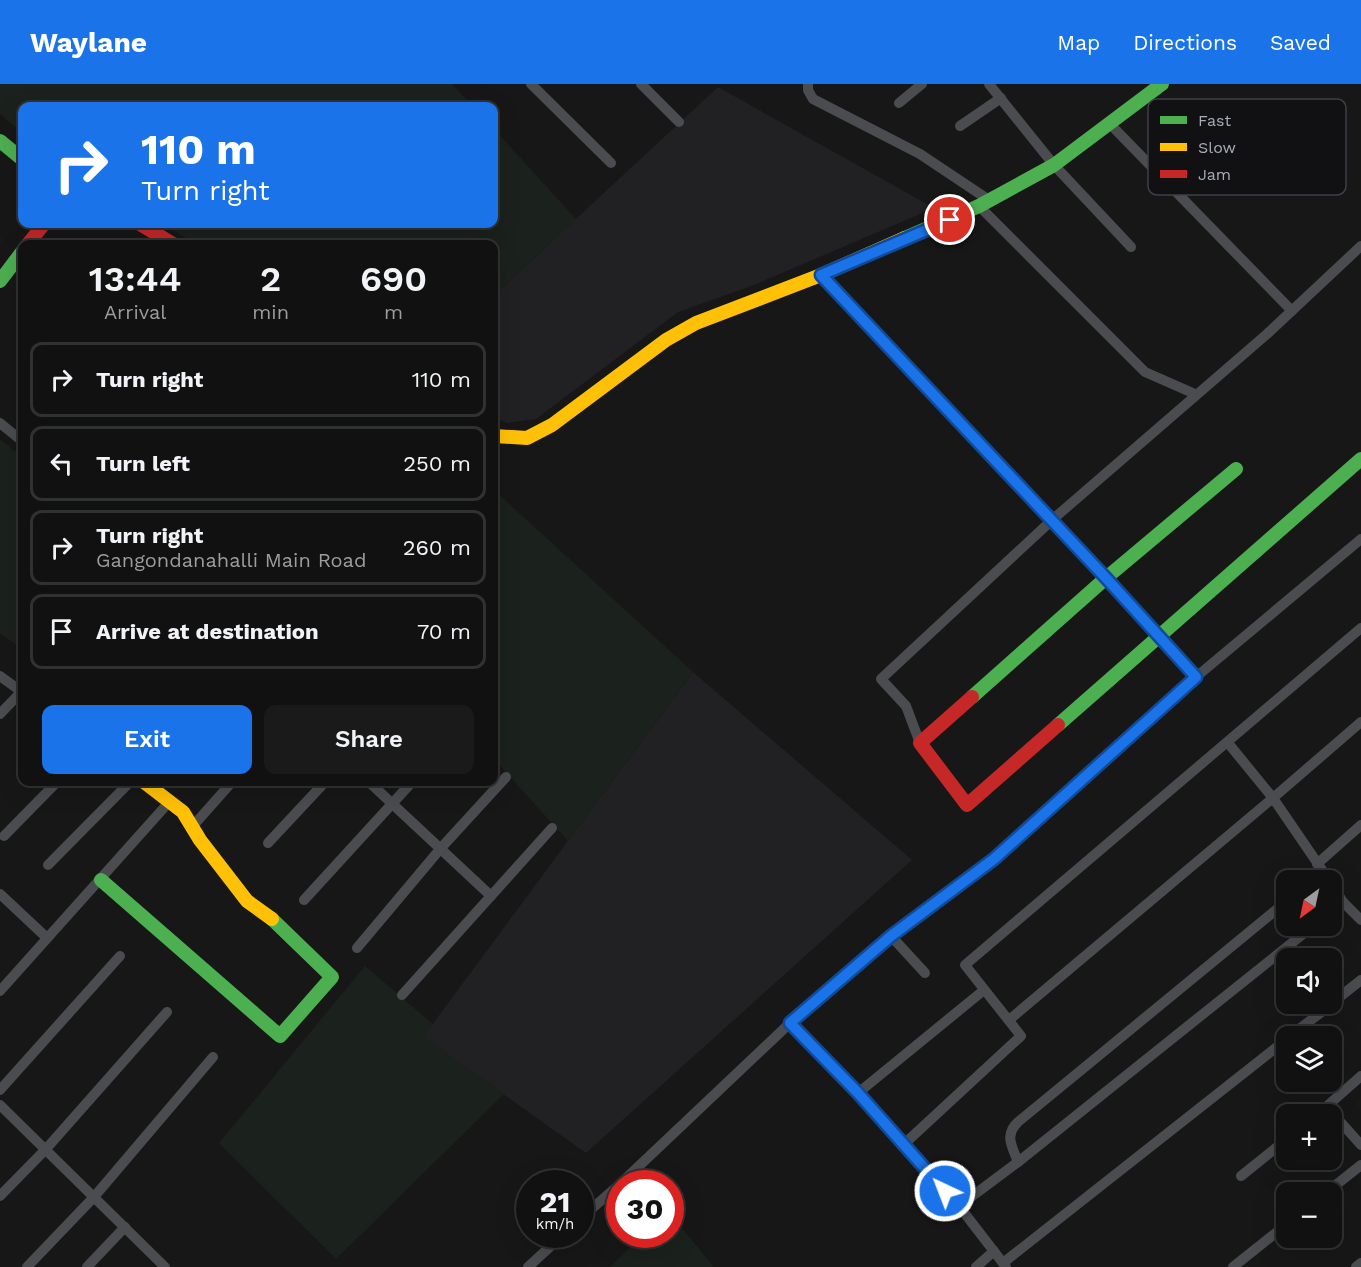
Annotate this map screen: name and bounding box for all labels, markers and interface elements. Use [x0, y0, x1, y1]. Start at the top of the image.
text: Waylane [30, 26, 147, 59]
text: Map [1057, 30, 1100, 55]
text: Directions [1133, 30, 1237, 55]
text: Saved [1270, 30, 1331, 55]
legend [1148, 99, 1346, 195]
text: Fast [1198, 111, 1231, 130]
text: 110 m [141, 125, 256, 174]
icon: right [42, 126, 120, 204]
text: Slow [1198, 138, 1236, 157]
text: Jam [1198, 165, 1231, 184]
text: Turn right [141, 175, 270, 207]
pin [924, 194, 975, 245]
icon: arrive [933, 203, 966, 236]
text: 13:44 [89, 258, 181, 300]
text: 2 [260, 258, 281, 300]
text: 690 [360, 258, 427, 300]
text: Arrival [104, 300, 166, 324]
text: min [252, 300, 289, 324]
text: m [384, 300, 403, 324]
icon: right [45, 363, 78, 396]
text: Turn right [96, 367, 203, 392]
text: 110 m [412, 367, 471, 392]
icon: left [45, 447, 78, 480]
text: Turn left [96, 451, 190, 476]
text: 250 m [403, 451, 471, 476]
text: Turn right [96, 523, 203, 548]
icon: right [45, 531, 78, 564]
text: 260 m [403, 535, 471, 560]
text: Gangondanahalli Main Road [96, 548, 366, 572]
icon: arrive [45, 615, 78, 648]
text: Arrive at destination [96, 619, 319, 644]
text: 70 m [417, 619, 471, 644]
button: Exit [42, 705, 252, 774]
button: Share [264, 705, 474, 774]
north arrow [1276, 870, 1342, 936]
map controls [1276, 870, 1342, 1248]
button: sound [1276, 948, 1342, 1014]
button: layers [1276, 1026, 1342, 1092]
button: + [1276, 1104, 1342, 1170]
position arrow [913, 1159, 977, 1223]
speed limit sign: 30 [606, 1170, 684, 1248]
button: − [1276, 1182, 1342, 1248]
text: 21 [540, 1184, 570, 1219]
text: km/h [536, 1215, 574, 1233]

